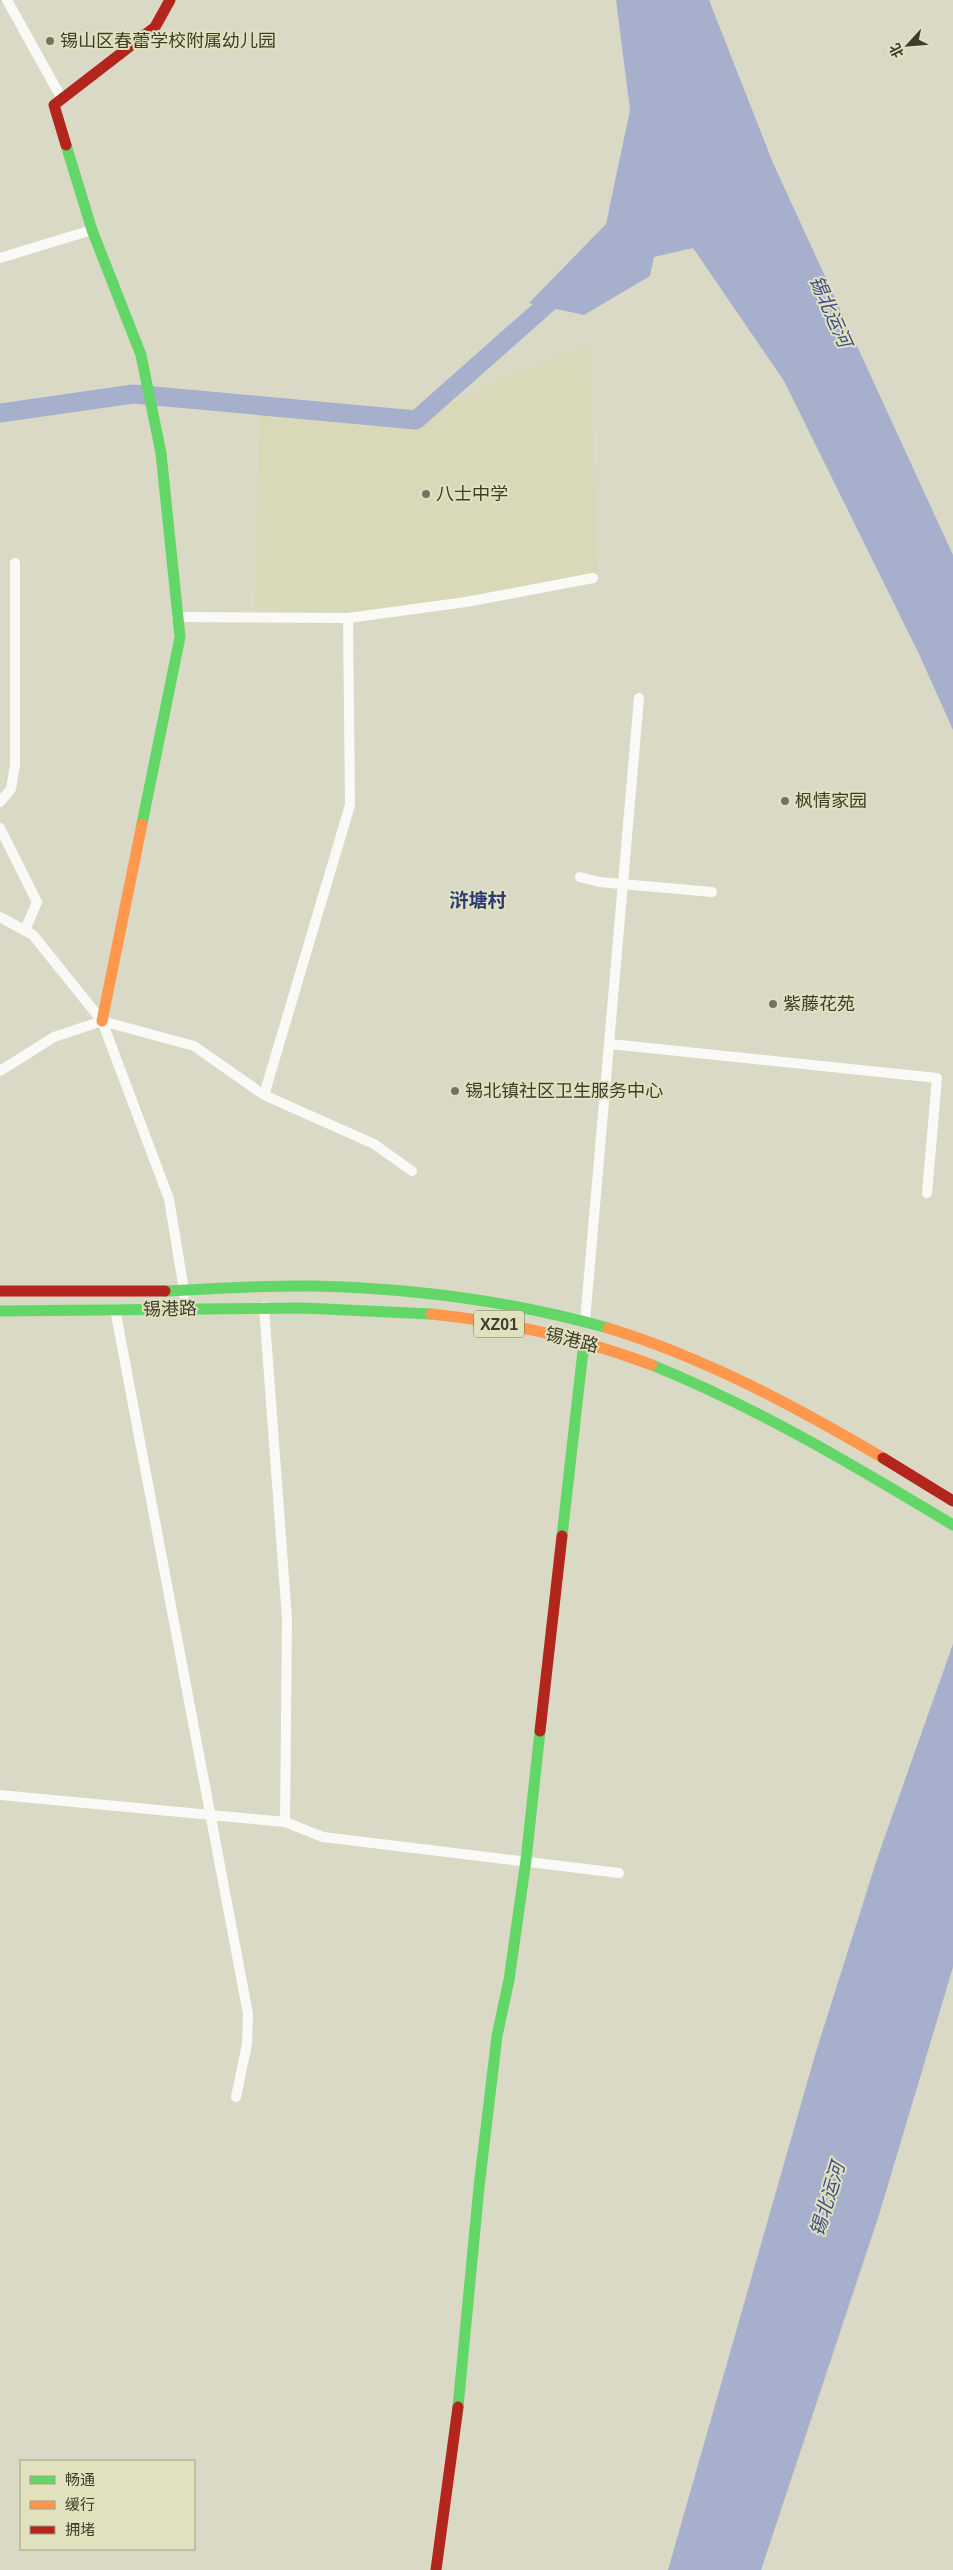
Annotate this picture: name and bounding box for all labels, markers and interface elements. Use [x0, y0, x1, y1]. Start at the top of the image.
north arrow [883, 20, 933, 70]
place label: 锡山区春蕾学校附属幼儿园 [60, 31, 276, 51]
marker: 锡山区春蕾学校附属幼儿园 [44, 35, 56, 47]
text: 北 [886, 41, 907, 60]
water label: 锡北运河 [805, 272, 857, 354]
place label: 八士中学 [436, 484, 508, 504]
marker: 八士中学 [420, 488, 432, 500]
place label: 枫情家园 [795, 791, 867, 811]
marker: 枫情家园 [779, 795, 791, 807]
district label: 浒塘村 [449, 890, 507, 911]
place label: 紫藤花苑 [783, 994, 855, 1014]
marker: 紫藤花苑 [767, 998, 779, 1010]
place label: 锡北镇社区卫生服务中心 [465, 1081, 663, 1101]
marker: 锡北镇社区卫生服务中心 [449, 1085, 461, 1097]
street label: 锡港路 [143, 1299, 197, 1319]
road number: XZ01 [474, 1310, 524, 1338]
street label: 锡港路 [543, 1324, 601, 1356]
water label: 锡北运河 [806, 2156, 850, 2239]
legend [20, 2460, 195, 2550]
text: 畅通 [65, 2471, 95, 2488]
text: 缓行 [65, 2496, 95, 2513]
text: 拥堵 [65, 2521, 95, 2538]

